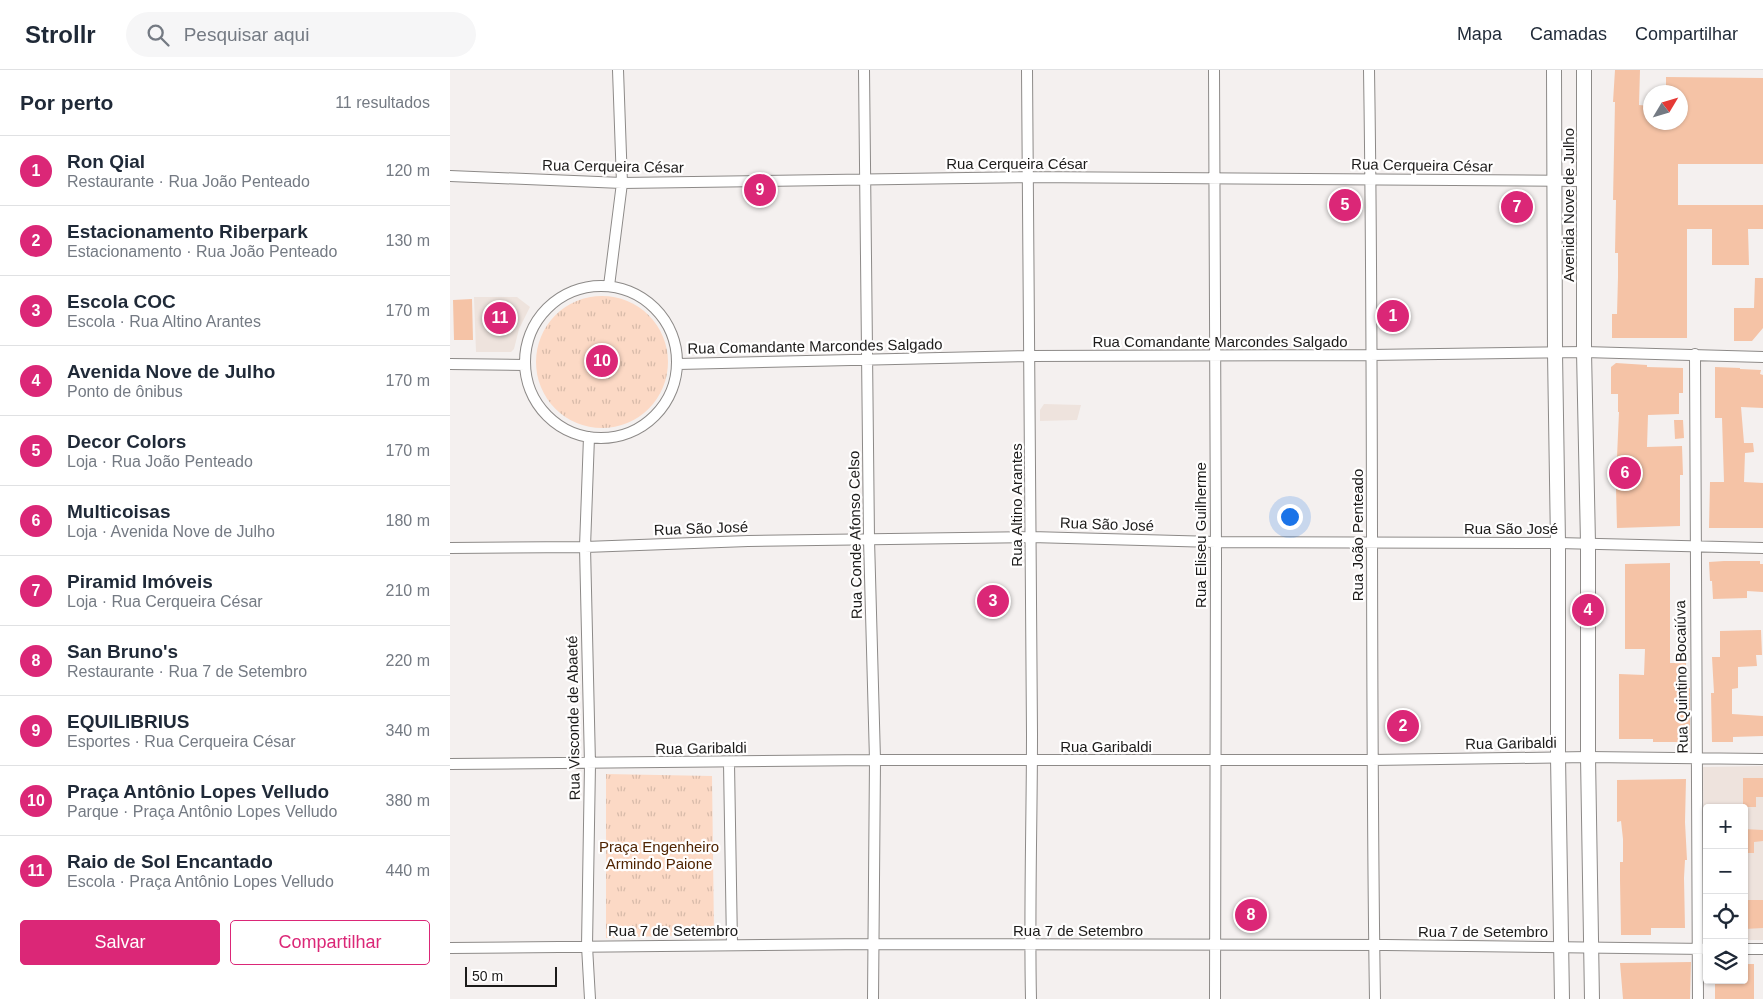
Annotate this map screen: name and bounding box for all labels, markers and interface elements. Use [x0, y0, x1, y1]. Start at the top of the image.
search box [126, 12, 476, 57]
text: Strollr [25, 21, 96, 48]
icon: search [144, 21, 172, 49]
text: Pesquisar aqui [184, 24, 309, 45]
text: Mapa [1457, 24, 1502, 44]
text: Camadas [1530, 24, 1607, 44]
text: Compartilhar [1635, 24, 1738, 44]
north arrow [1643, 85, 1688, 130]
text: Por perto [20, 91, 113, 114]
text: 11 resultados [335, 94, 430, 111]
street label: Avenida Nove de Julho [1560, 128, 1577, 282]
text: Ron Qial [67, 151, 145, 172]
street label: Rua Cerqueira César [946, 155, 1088, 172]
street label: Rua Cerqueira César [1351, 155, 1493, 175]
street label: Rua Cerqueira César [542, 156, 684, 176]
text: 1 [32, 162, 40, 179]
text: 120 m [386, 162, 430, 179]
pin: 9 [744, 171, 776, 209]
text: Restaurante · Rua João Penteado [67, 173, 310, 190]
pin: 5 [1329, 186, 1361, 224]
pin: 7 [1501, 188, 1533, 226]
text: Estacionamento Riberpark [67, 221, 308, 242]
text: 2 [32, 232, 40, 249]
text: 130 m [386, 232, 430, 249]
text: Estacionamento · Rua João Penteado [67, 243, 337, 260]
text: Escola COC [67, 291, 176, 312]
pin: 1 [1377, 297, 1409, 335]
pin: 11 [484, 299, 516, 337]
text: 3 [32, 302, 40, 319]
text: 170 m [386, 302, 430, 319]
text: Escola · Rua Altino Arantes [67, 313, 261, 330]
street label: Rua Comandante Marcondes Salgado [1092, 333, 1348, 350]
street label: Rua Comandante Marcondes Salgado [687, 335, 943, 357]
pin: 10 [586, 342, 618, 380]
text: Avenida Nove de Julho [67, 361, 275, 382]
text: 4 [32, 372, 40, 389]
text: 170 m [386, 372, 430, 389]
text: Ponto de ônibus [67, 383, 183, 400]
text: Decor Colors [67, 431, 186, 452]
text: 5 [32, 442, 40, 459]
text: 170 m [386, 442, 430, 459]
street label: Rua Altino Arantes [1008, 443, 1025, 567]
street label: Rua Conde Afonso Celso [845, 451, 865, 619]
text: Loja · Rua João Penteado [67, 453, 253, 470]
pin: 6 [1609, 454, 1641, 492]
street label: Rua Eliseu Guilherme [1192, 462, 1209, 608]
street label: Rua João Penteado [1349, 469, 1366, 601]
text: Multicoisas [67, 501, 170, 522]
your location [1277, 504, 1303, 530]
text: 6 [32, 512, 40, 529]
text: 180 m [386, 512, 430, 529]
street label: Rua São José [1060, 514, 1154, 534]
street label: Rua São José [654, 518, 748, 538]
street label: Rua São José [1464, 520, 1558, 537]
text: Loja · Avenida Nove de Julho [67, 523, 275, 540]
text: Piramid Imóveis [67, 571, 213, 592]
text: 7 [32, 582, 40, 599]
text: 210 m [386, 582, 430, 599]
pin: 3 [977, 582, 1009, 620]
pin: 4 [1572, 591, 1604, 629]
text: Loja · Rua Cerqueira César [67, 593, 263, 610]
street label: Rua Quintino Bocaiúva [1671, 599, 1691, 754]
street label: Rua Visconde de Abaeté [563, 635, 583, 801]
text: San Bruno's [67, 641, 178, 662]
text: 8 [32, 652, 40, 669]
text: 220 m [386, 652, 430, 669]
text: Restaurante · Rua 7 de Setembro [67, 663, 307, 680]
pin: 2 [1387, 707, 1419, 745]
text: EQUILIBRIUS [67, 711, 189, 732]
text: 9 [32, 722, 40, 739]
text: 340 m [386, 722, 430, 739]
text: Esportes · Rua Cerqueira César [67, 733, 296, 750]
street label: Rua Garibaldi [1465, 734, 1557, 752]
street label: Rua Garibaldi [1060, 738, 1152, 755]
street label: Rua Garibaldi [655, 739, 747, 757]
text: Praça Antônio Lopes Velludo [67, 781, 329, 802]
text: 10 [27, 792, 45, 809]
text: 380 m [386, 792, 430, 809]
text: Parque · Praça Antônio Lopes Velludo [67, 803, 337, 820]
map controls [1703, 804, 1748, 984]
button: + [1703, 804, 1748, 849]
park label: Praça Engenheiro Armindo Paione [599, 838, 719, 872]
button: − [1703, 849, 1748, 894]
text: Raio de Sol Encantado [67, 851, 273, 872]
text: 11 [28, 862, 44, 879]
text: 440 m [386, 862, 430, 879]
text: Escola · Praça Antônio Lopes Velludo [67, 873, 334, 890]
button: locate [1703, 894, 1748, 939]
pin: 8 [1235, 896, 1267, 934]
button: Salvar [20, 920, 220, 965]
button: Compartilhar [230, 920, 430, 965]
street label: Rua 7 de Setembro [608, 922, 738, 939]
street label: Rua 7 de Setembro [1013, 922, 1143, 939]
street label: Rua 7 de Setembro [1418, 923, 1548, 940]
button: layers [1703, 939, 1748, 984]
scale bar [465, 964, 558, 987]
text: 50 m [472, 968, 503, 984]

